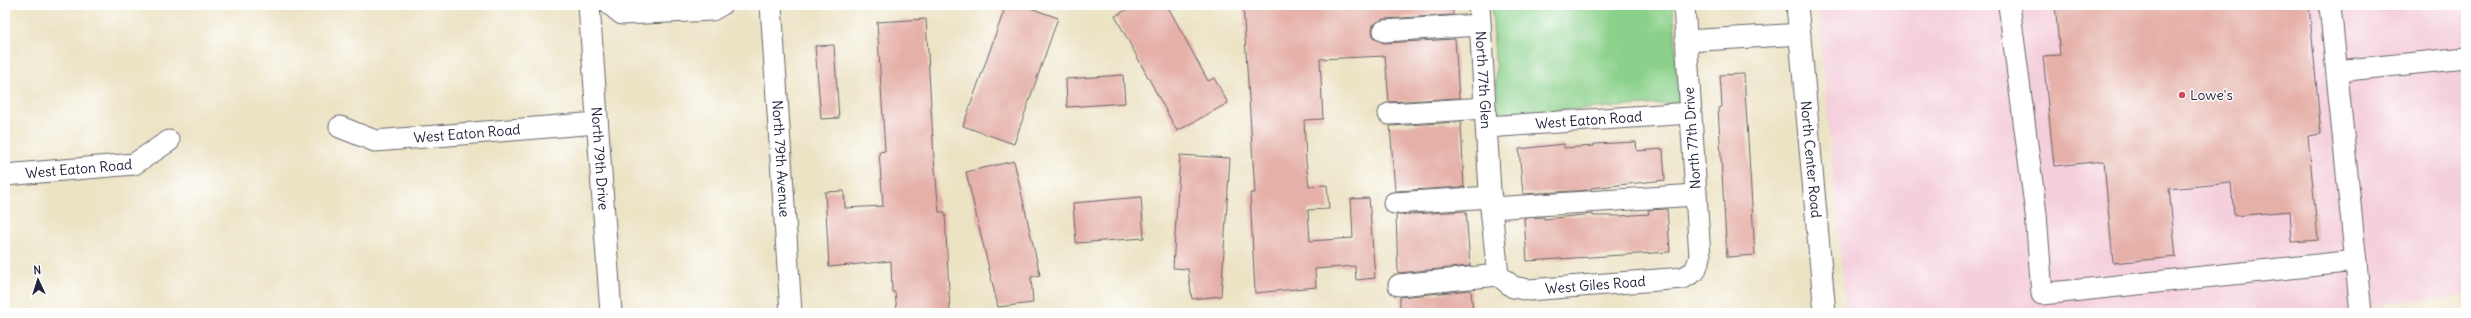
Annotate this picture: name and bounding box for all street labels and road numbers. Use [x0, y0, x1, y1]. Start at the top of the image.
street label: North 77th Glen [1472, 30, 1495, 129]
street label: North 77th Drive [1679, 86, 1705, 190]
street label: North 79th Avenue [768, 100, 794, 218]
street label: North Center Road [1797, 100, 1825, 219]
street label: North 79th Drive [587, 106, 613, 211]
street label: West Eaton Road [1535, 107, 1643, 133]
street label: West Eaton Road [413, 120, 521, 147]
street label: West Eaton Road [25, 155, 133, 182]
street label: West Giles Road [1544, 272, 1646, 298]

